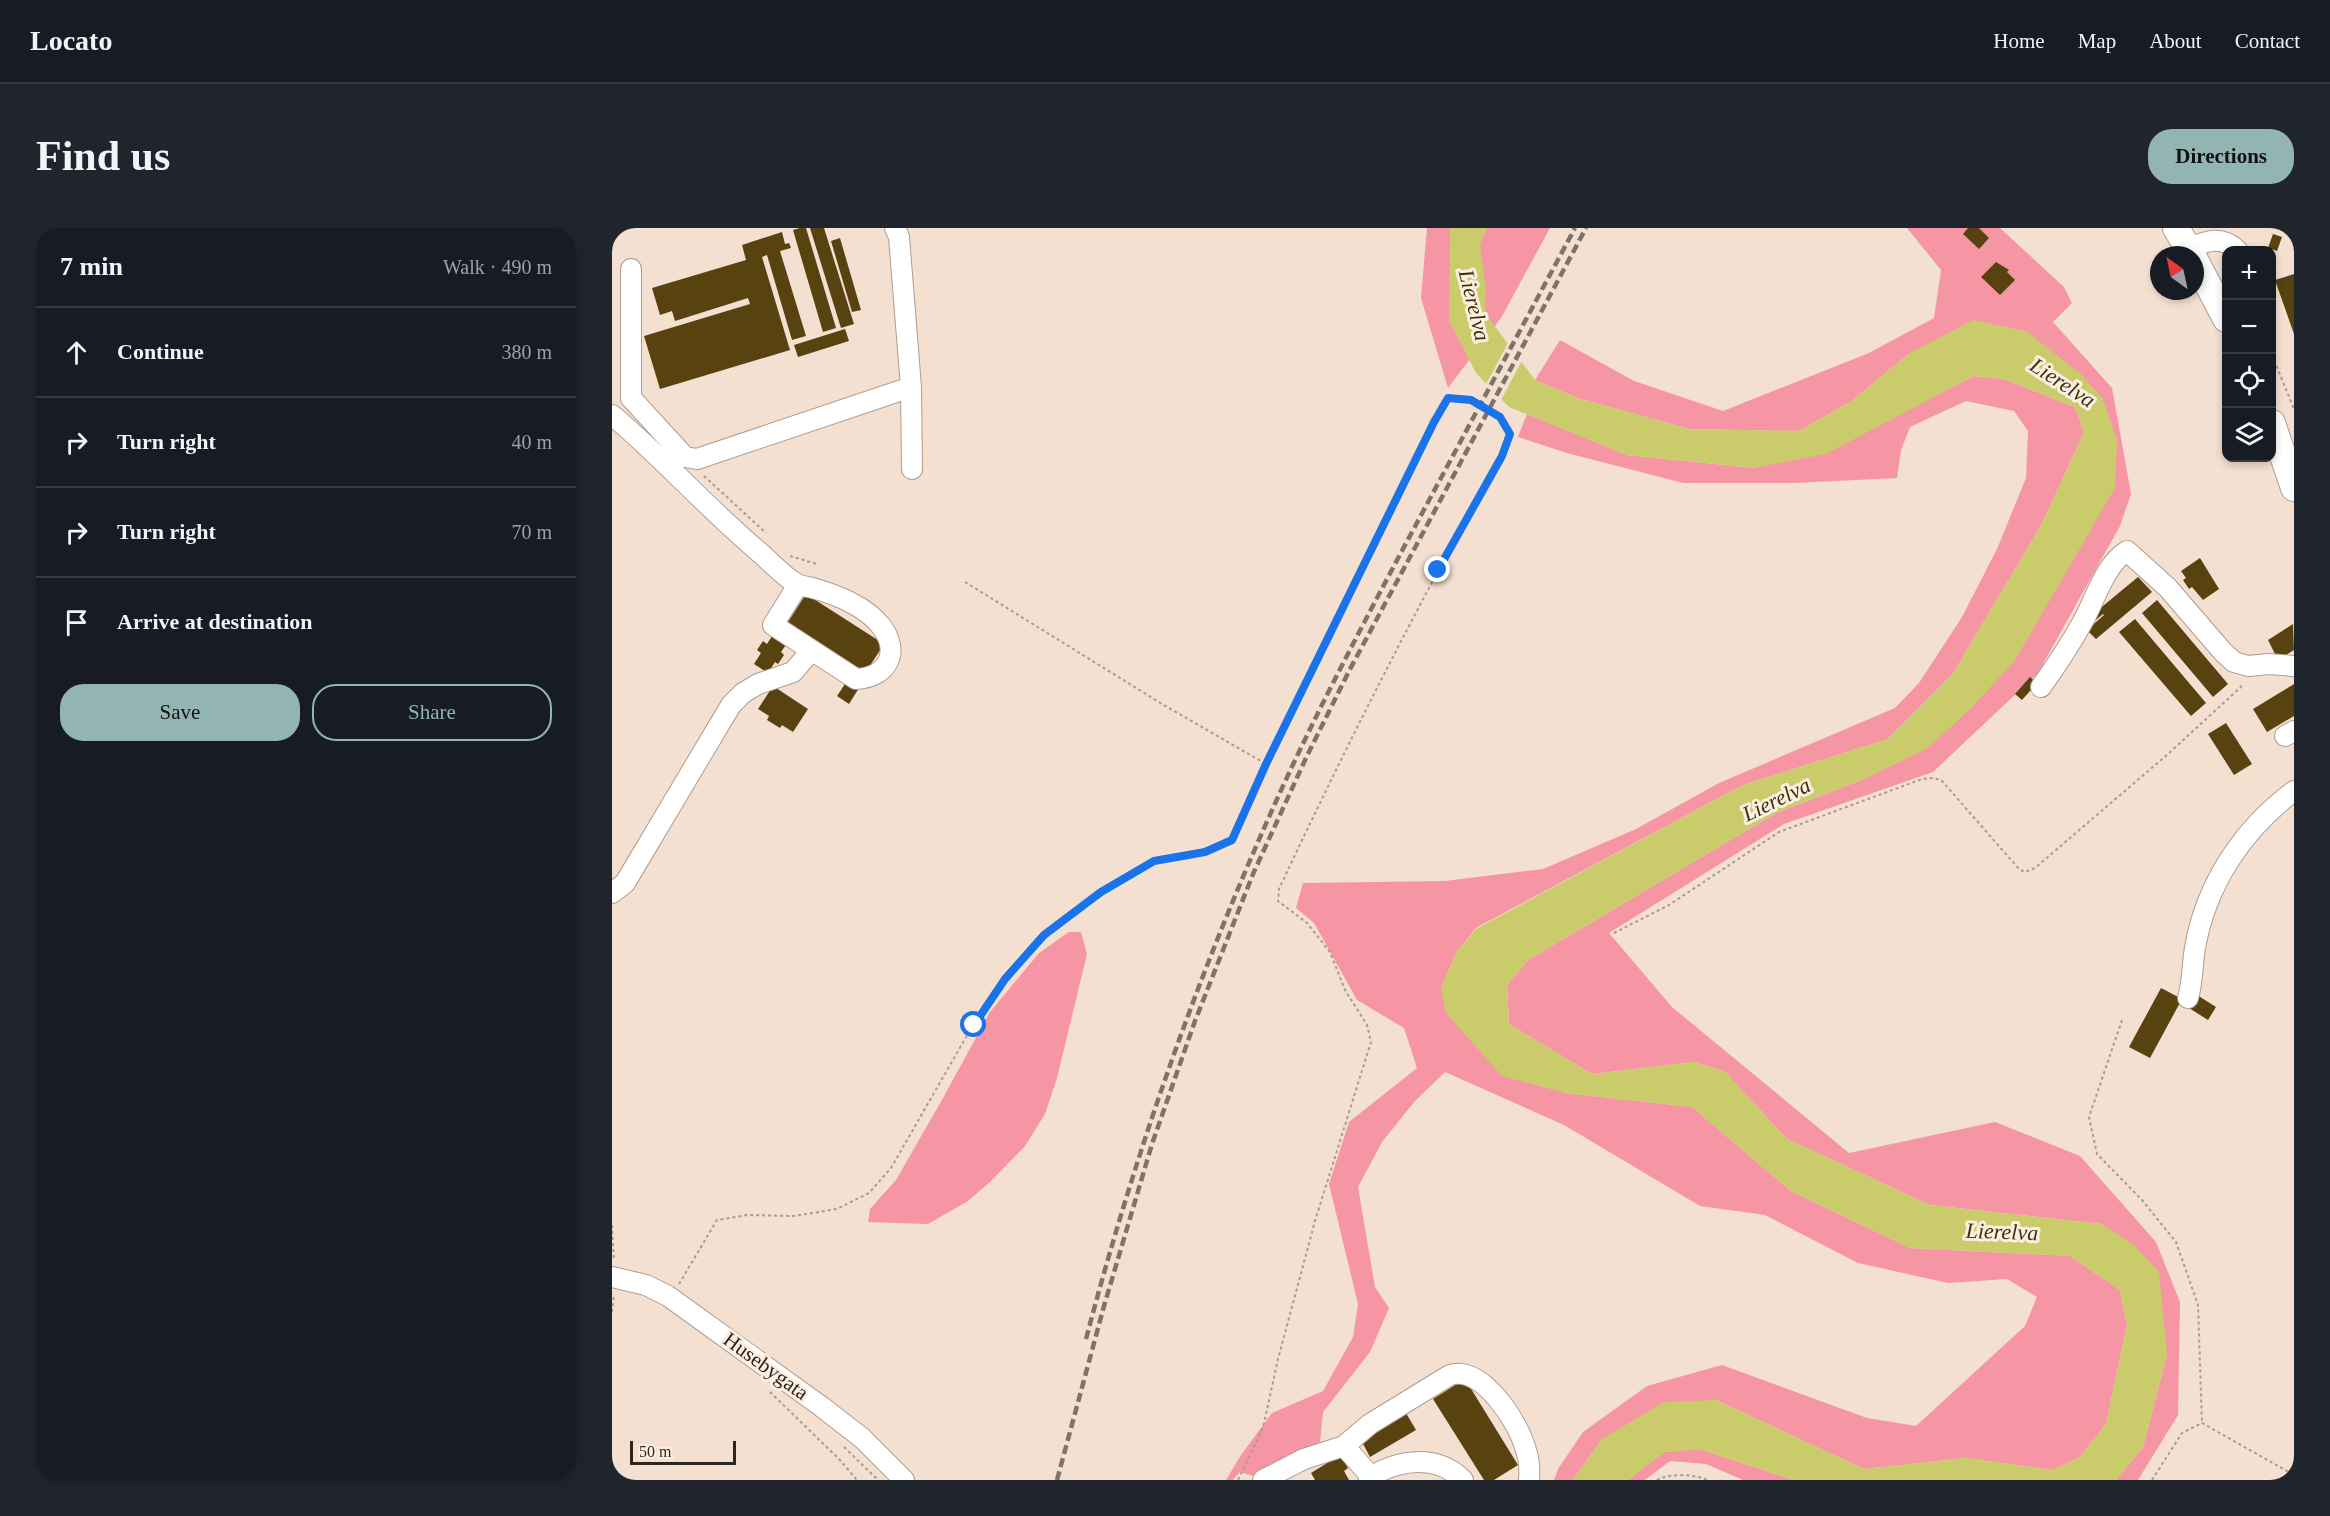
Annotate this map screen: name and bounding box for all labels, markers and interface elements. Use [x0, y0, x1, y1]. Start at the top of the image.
text: Locato [30, 25, 112, 56]
text: Home [1993, 29, 2045, 53]
text: Map [2078, 29, 2116, 53]
text: About [2149, 29, 2202, 53]
text: Contact [2235, 29, 2300, 53]
button: Directions [2148, 129, 2294, 184]
text: Find us [36, 133, 170, 179]
north arrow [2150, 246, 2204, 300]
map controls [2222, 246, 2276, 462]
button: + [2222, 246, 2276, 300]
text: 7 min [60, 252, 123, 281]
text: Walk · 490 m [443, 256, 552, 278]
water label: Lierelva [1453, 266, 1495, 343]
button: − [2222, 300, 2276, 354]
icon: ahead [60, 336, 93, 369]
text: Continue [117, 339, 204, 364]
text: 380 m [501, 341, 552, 363]
water label: Lierelva [2025, 352, 2100, 413]
button: locate [2222, 354, 2276, 408]
button: layers [2222, 408, 2276, 462]
icon: right [60, 426, 93, 459]
text: Turn right [117, 429, 216, 454]
text: 40 m [511, 431, 552, 453]
icon: right [60, 516, 93, 549]
text: Turn right [117, 519, 216, 544]
text: 70 m [511, 521, 552, 543]
route end [1424, 556, 1450, 582]
icon: arrive [60, 606, 93, 639]
text: Arrive at destination [117, 609, 313, 634]
button: Save [60, 684, 300, 741]
button: Share [312, 684, 552, 741]
water label: Lierelva [1737, 772, 1814, 827]
route start [960, 1011, 986, 1037]
water label: Lierelva [1964, 1218, 2039, 1245]
street label: Husebygata [719, 1327, 814, 1405]
scale bar [630, 1438, 736, 1466]
text: 50 m [639, 1443, 671, 1460]

